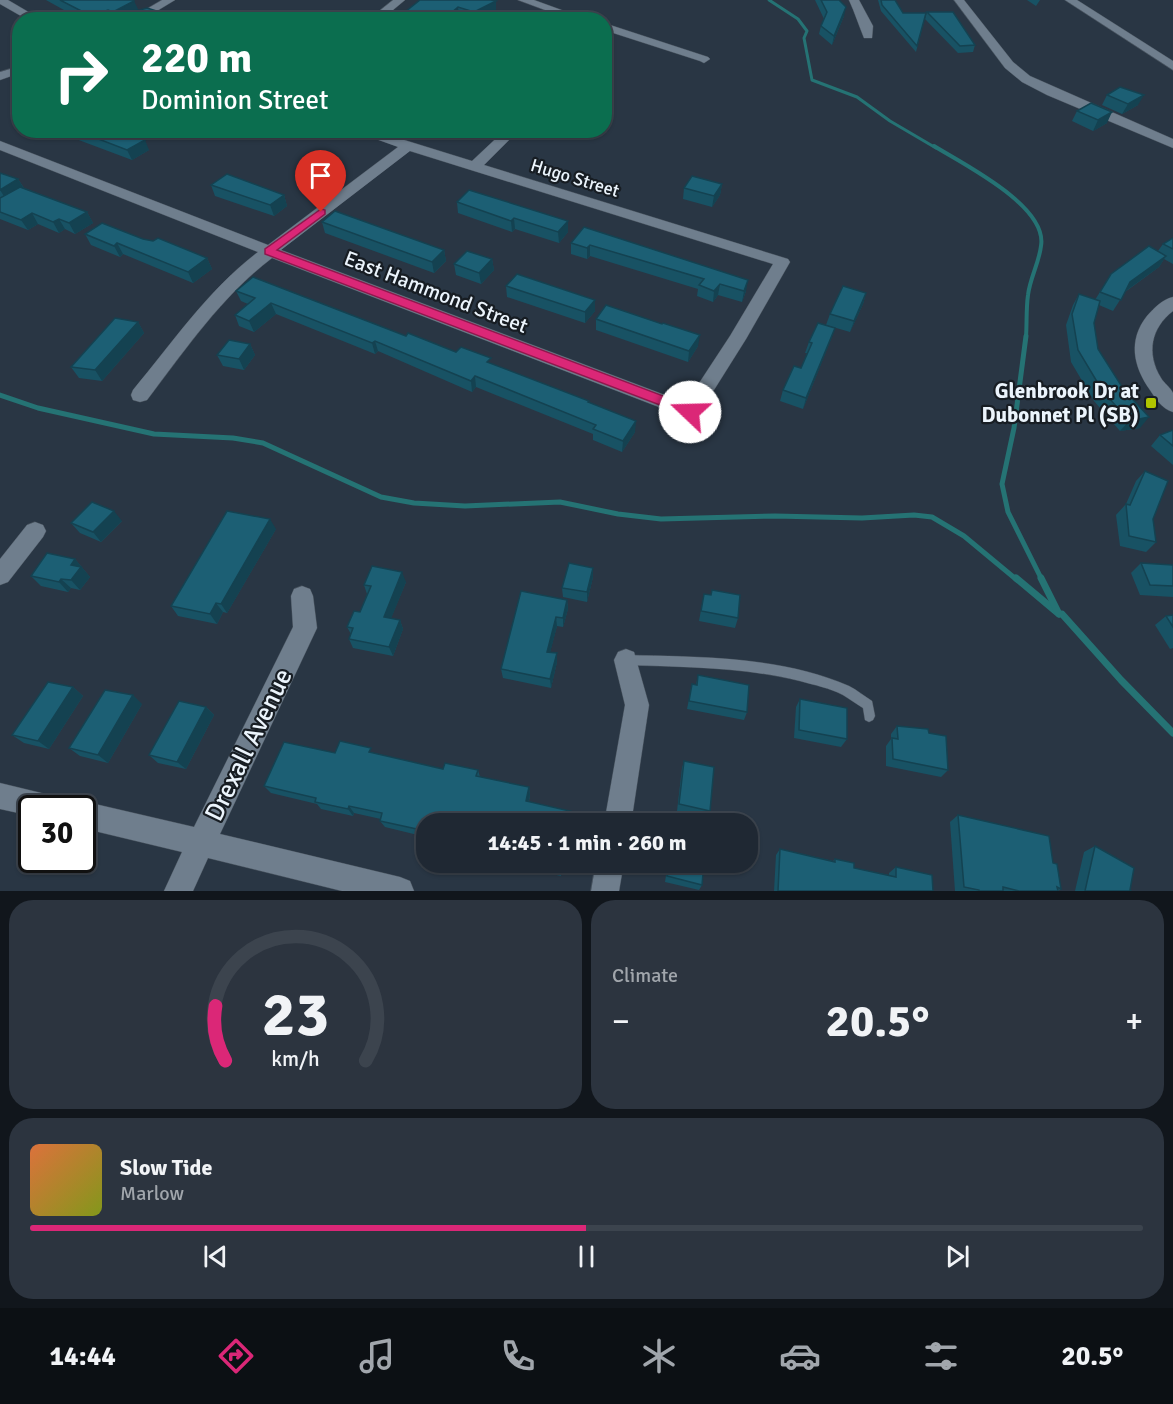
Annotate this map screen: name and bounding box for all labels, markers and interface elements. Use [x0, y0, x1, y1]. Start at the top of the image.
text: 220 m [141, 33, 252, 84]
icon: right [42, 36, 120, 114]
text: Dominion Street [141, 84, 328, 117]
pin [295, 150, 346, 212]
street label: Hugo Street [528, 154, 622, 202]
icon: arrive [304, 159, 337, 192]
street label: East Hammond Street [340, 245, 532, 339]
place label: Glenbrook Dr at Dubonnet Pl (SB) [981, 378, 1139, 428]
position arrow [658, 380, 722, 444]
marker: Glenbrook Dr at Dubonnet Pl (SB) [1144, 396, 1158, 410]
street label: Drexall Avenue [198, 663, 300, 827]
speed limit sign: 30 [18, 795, 96, 873]
text: 14:45 · 1 min · 260 m [487, 829, 687, 856]
text: Climate [612, 963, 678, 988]
text: 23 [262, 976, 329, 1053]
text: 20.5° [826, 994, 929, 1049]
text: − [612, 1001, 630, 1042]
text: + [1125, 1001, 1143, 1042]
text: km/h [271, 1047, 320, 1073]
text: Slow Tide [120, 1154, 212, 1181]
text: Marlow [120, 1181, 184, 1206]
icon: previous [199, 1240, 232, 1273]
icon: pause [570, 1240, 603, 1273]
icon: next [941, 1240, 974, 1273]
icon: directions [215, 1335, 257, 1377]
icon: music [356, 1335, 398, 1377]
icon: phone [497, 1335, 539, 1377]
icon: climate [638, 1335, 680, 1377]
icon: car [779, 1335, 821, 1377]
icon: filters [920, 1335, 962, 1377]
text: 14:44 [50, 1340, 116, 1373]
text: 20.5° [1061, 1340, 1123, 1373]

